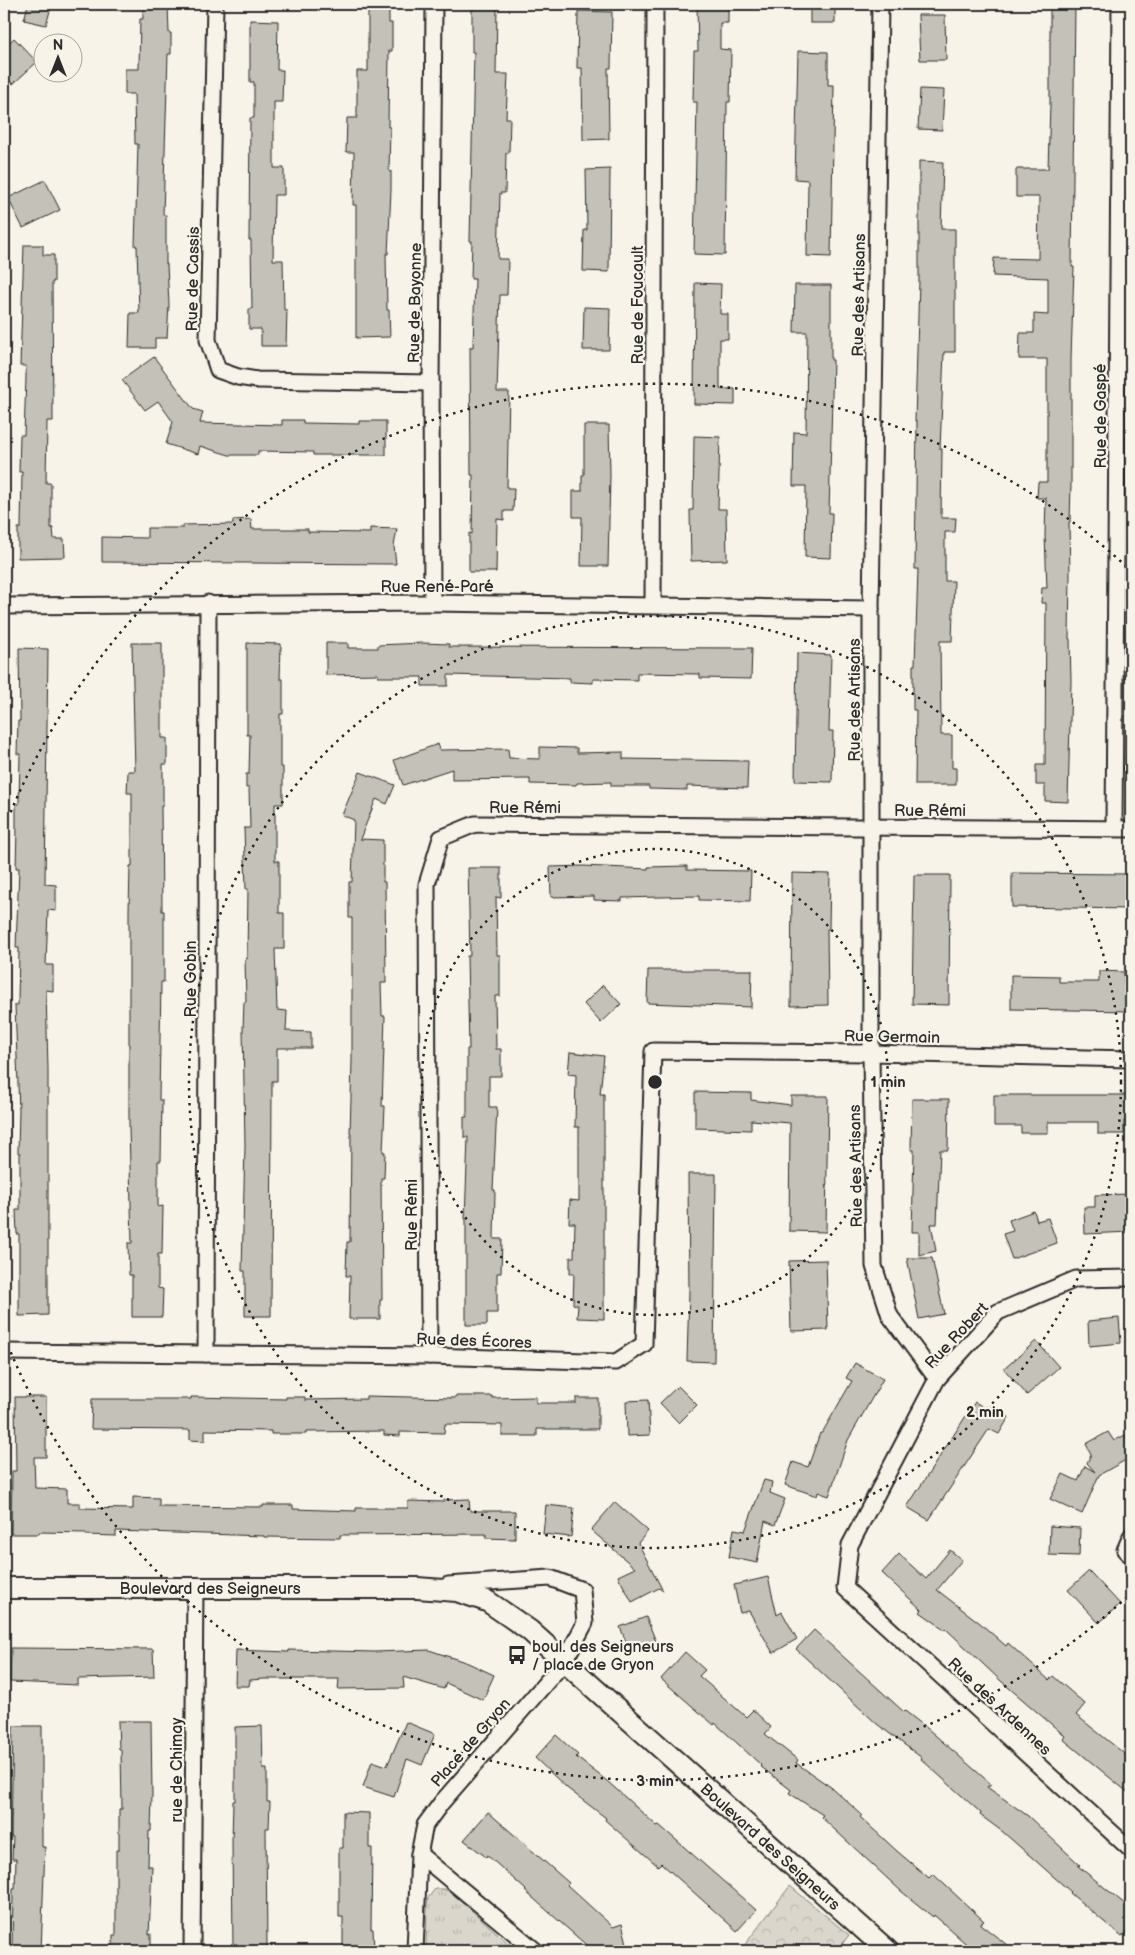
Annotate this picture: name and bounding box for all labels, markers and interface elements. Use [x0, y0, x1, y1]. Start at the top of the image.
north arrow [32, 32, 82, 82]
text: N [53, 37, 63, 54]
street label: Rue de Cassis [183, 226, 204, 332]
street label: Rue des Artisans [849, 233, 870, 357]
street label: Rue de Bayonne [405, 242, 426, 363]
street label: Rue de Foucault [629, 245, 648, 364]
street label: Rue de Gaspé [1092, 363, 1111, 468]
street label: Rue René-Paré [380, 578, 494, 597]
street label: Rue des Artisans [846, 638, 865, 762]
street label: Rue Rémi [489, 799, 561, 818]
street label: Rue Rémi [894, 802, 966, 821]
street label: Rue Gobin [182, 941, 201, 1017]
street label: Rue Germain [844, 1027, 940, 1048]
centre of rings [646, 1073, 664, 1091]
text: 1 min [870, 1073, 906, 1092]
street label: Rue des Artisans [846, 1104, 867, 1228]
street label: Rue Rémi [403, 1179, 422, 1251]
street label: Rue Robert [922, 1299, 993, 1373]
street label: Rue des Écores [416, 1328, 532, 1353]
text: 2 min [966, 1403, 1004, 1422]
street label: Boulevard des Seigneurs [119, 1580, 301, 1599]
place label: boul. des Seigneurs / place de Gryon [532, 1638, 674, 1675]
bus stop icon: boul. des Seigneurs / place de Gryon [506, 1644, 528, 1666]
street label: Rue des Ardennes [943, 1654, 1055, 1760]
street label: Place de Gryon [427, 1695, 515, 1791]
street label: rue de Chimay [168, 1717, 187, 1822]
text: 3 min [636, 1772, 674, 1791]
street label: Boulevard des Seigneurs [696, 1780, 844, 1915]

